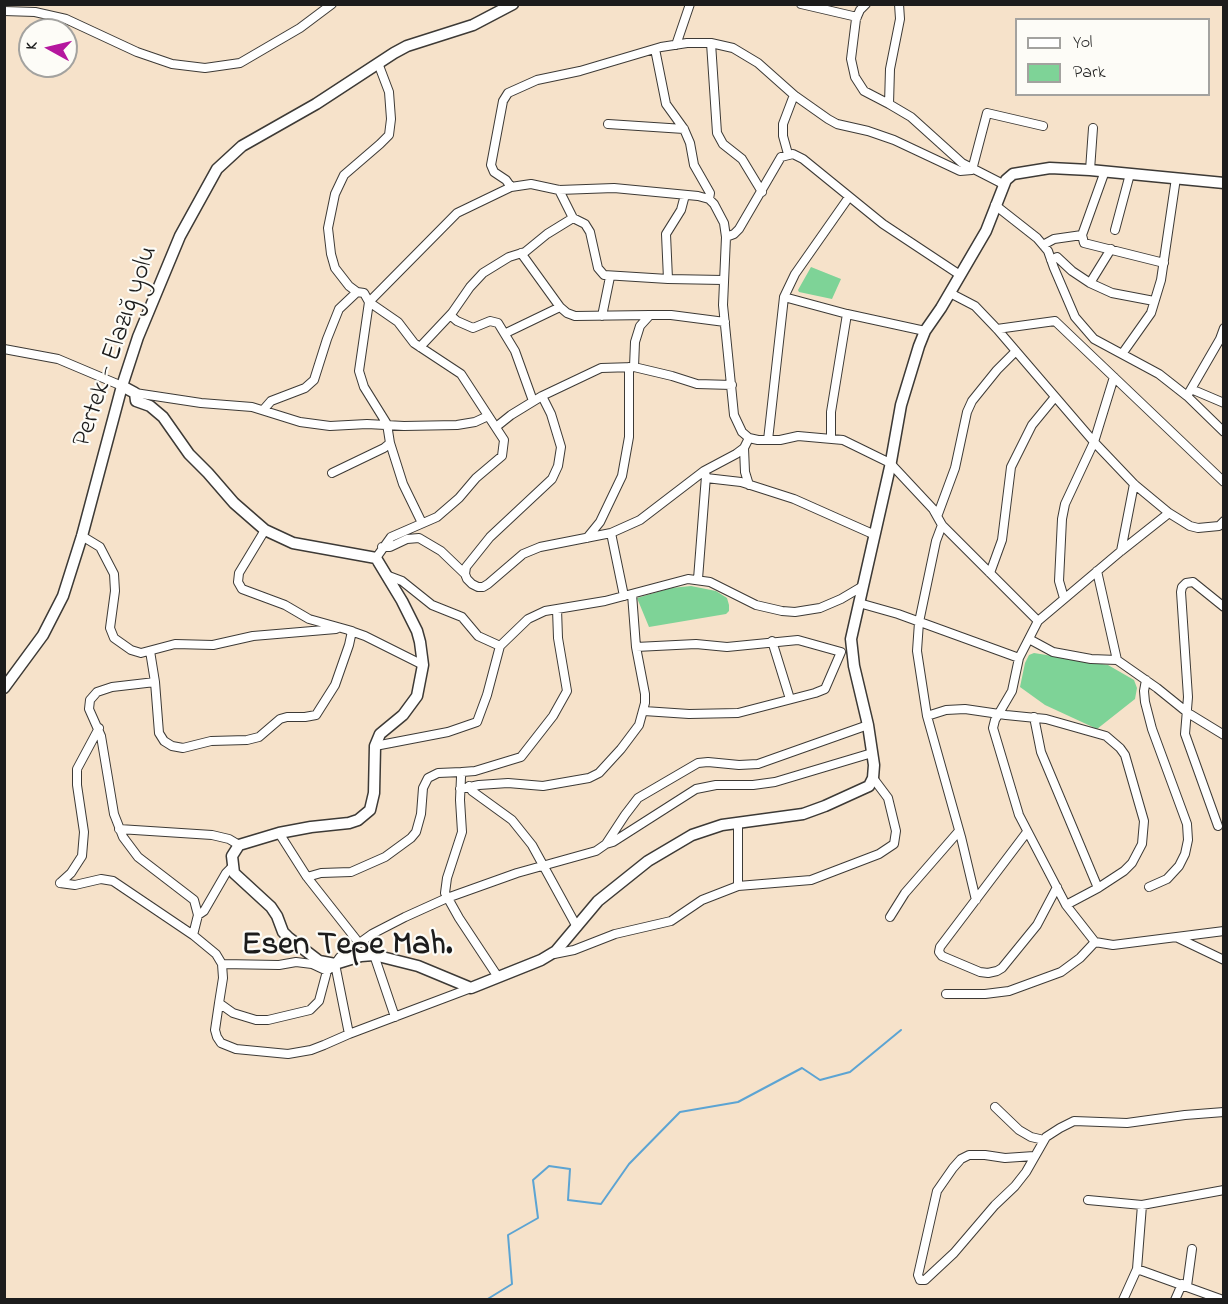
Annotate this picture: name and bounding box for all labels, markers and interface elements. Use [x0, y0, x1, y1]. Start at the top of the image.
north arrow [18, 18, 78, 78]
legend [1015, 18, 1210, 96]
text: Yol [1073, 30, 1093, 56]
text: K [20, 40, 45, 51]
text: Park [1073, 60, 1106, 86]
street label: Pertek - Elazığ yolu [67, 242, 167, 452]
district label: Esen Tepe Mah. [241, 928, 453, 968]

